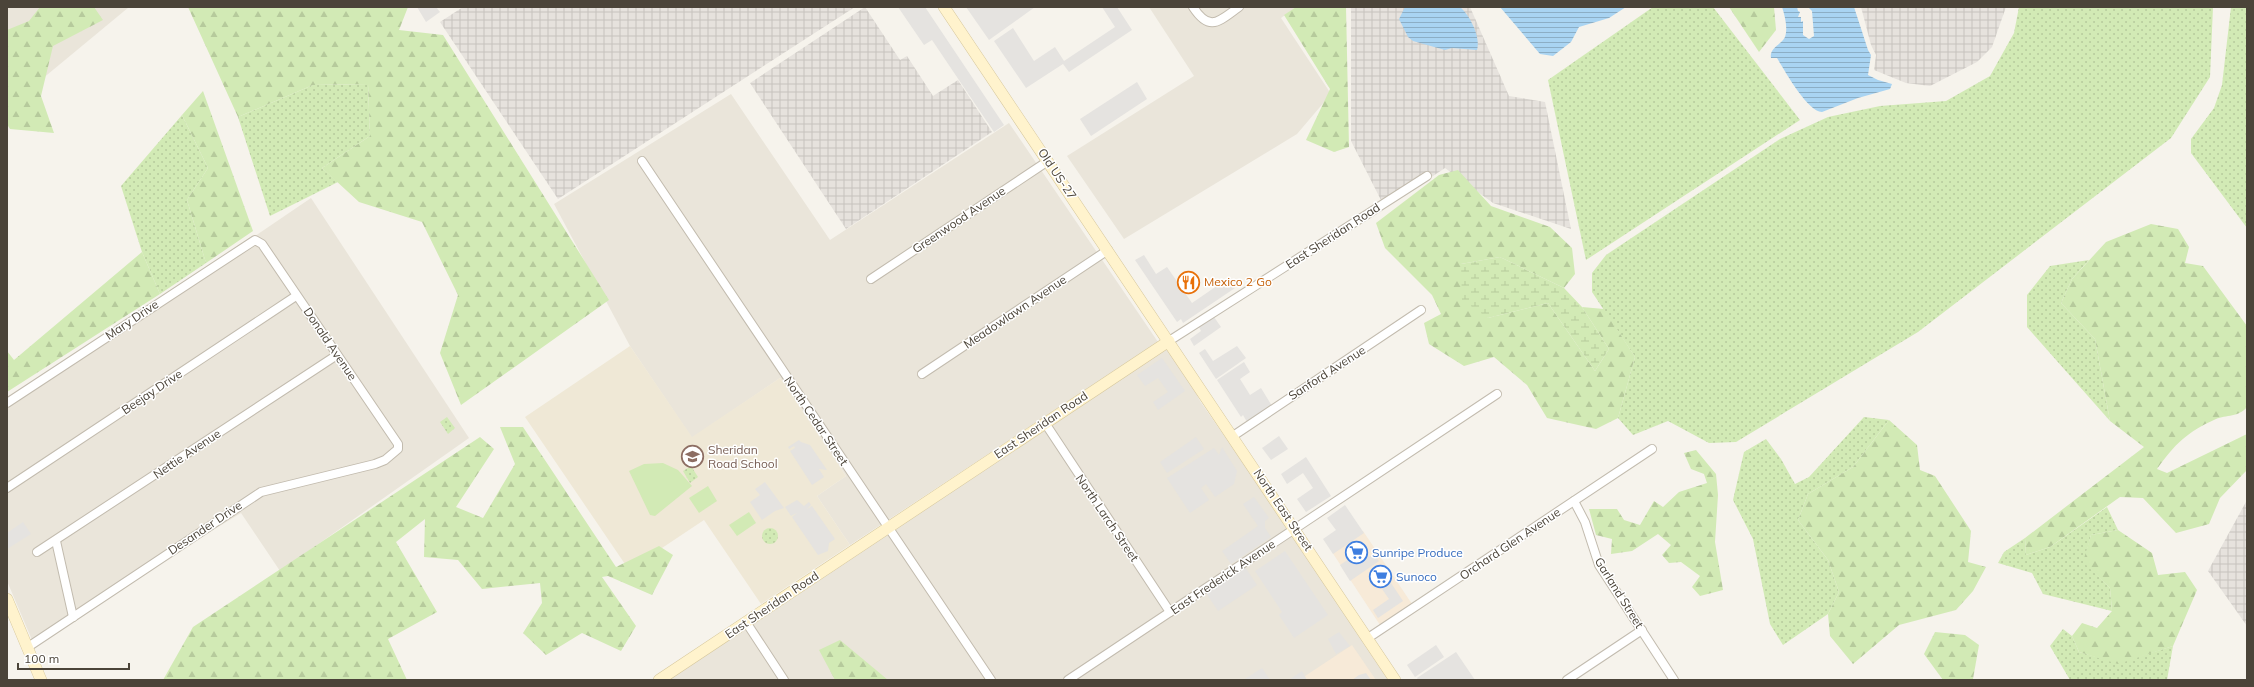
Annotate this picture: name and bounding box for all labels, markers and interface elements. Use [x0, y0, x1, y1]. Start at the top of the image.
street label: Old US-27 [1035, 145, 1080, 202]
street label: Greenwood Avenue [909, 183, 1008, 256]
street label: East Sheridan Road [1283, 199, 1383, 272]
restaurant icon: Mexico 2 Go [1175, 269, 1201, 295]
street label: Meadowlawn Avenue [960, 272, 1069, 352]
place label: Mexico 2 Go [1204, 274, 1272, 289]
street label: Mary Drive [102, 296, 161, 343]
street label: Donald Avenue [300, 304, 360, 383]
street label: Sanford Avenue [1285, 342, 1368, 403]
street label: Beejay Drive [119, 366, 185, 417]
street label: North Cedar Street [781, 373, 852, 468]
street label: East Sheridan Road [991, 388, 1090, 461]
street label: Nettie Avenue [150, 426, 223, 482]
place label: Sheridan Road School [708, 442, 778, 471]
school or university icon: Sheridan Road School [680, 444, 706, 470]
street label: North East Street [1251, 466, 1316, 553]
street label: North Larch Street [1073, 471, 1142, 564]
street label: Desander Drive [165, 497, 245, 558]
street label: Orchard Glen Avenue [1456, 504, 1563, 583]
street label: East Frederick Avenue [1168, 536, 1278, 617]
supermarket icon: Sunripe Produce [1343, 540, 1369, 566]
place label: Sunripe Produce [1372, 545, 1463, 560]
street label: Garland Street [1592, 554, 1647, 631]
supermarket icon: Sunoco [1367, 564, 1393, 590]
street label: East Sheridan Road [722, 568, 821, 641]
place label: Sunoco [1396, 569, 1437, 584]
scale bar [18, 645, 129, 671]
text: 100 m [24, 651, 59, 666]

